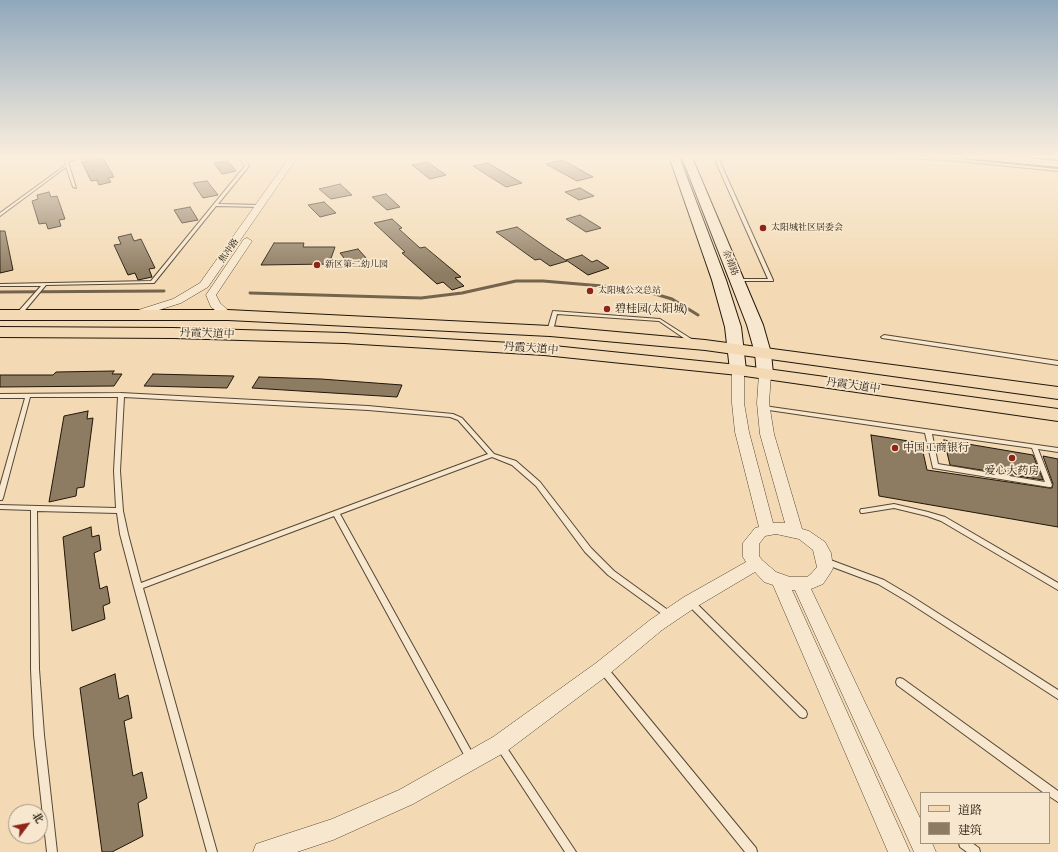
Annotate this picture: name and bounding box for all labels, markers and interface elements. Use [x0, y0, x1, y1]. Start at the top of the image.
marker: 太阳城社区居委会 [758, 223, 768, 233]
place label: 太阳城社区居委会 [771, 223, 843, 233]
street label: 焦冲路 [217, 237, 241, 265]
street label: 余靖路 [720, 248, 740, 278]
marker: 新区第二幼儿园 [312, 260, 322, 270]
place label: 新区第二幼儿园 [325, 260, 388, 270]
marker: 太阳城公交总站 [585, 286, 595, 296]
place label: 太阳城公交总站 [598, 286, 661, 296]
place label: 碧桂园(太阳城) [615, 302, 687, 316]
marker: 碧桂园(太阳城) [602, 304, 612, 314]
street label: 丹霞大道中 [179, 326, 235, 342]
street label: 丹霞大道中 [503, 340, 559, 358]
street label: 丹霞大道中 [825, 376, 881, 396]
place label: 中国工商银行 [903, 441, 969, 455]
marker: 中国工商银行 [890, 443, 900, 453]
marker: 爱心大药房 [1007, 453, 1017, 463]
place label: 爱心大药房 [985, 464, 1039, 478]
legend [920, 792, 1050, 844]
text: 道路 [958, 803, 982, 817]
north arrow [8, 804, 48, 844]
text: 北 [29, 810, 46, 826]
text: 建筑 [958, 823, 982, 837]

